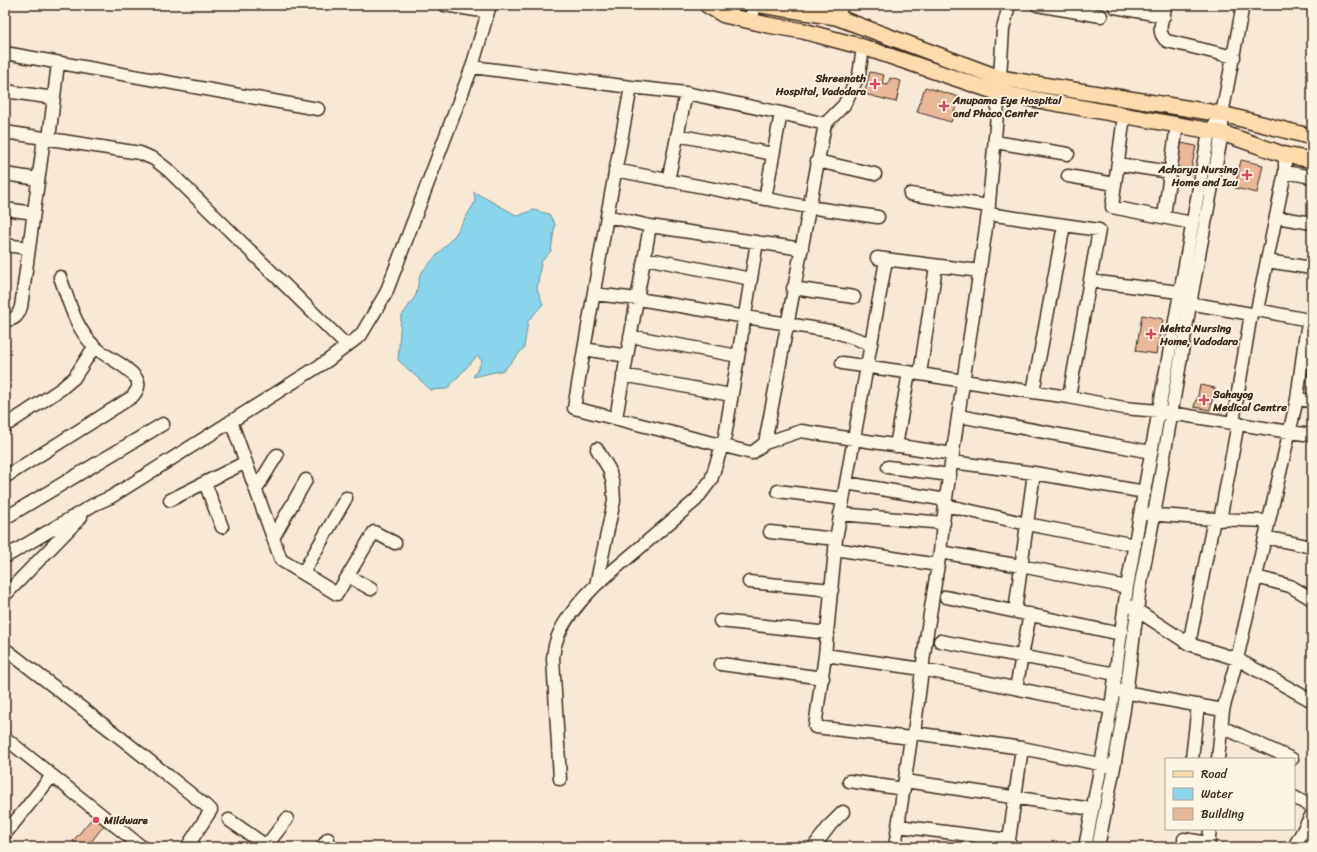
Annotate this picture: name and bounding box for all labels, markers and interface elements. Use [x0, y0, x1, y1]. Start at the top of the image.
place label: Shreenath Hospital, Vadodara [775, 69, 866, 101]
marker: Shreenath Hospital, Vadodara [869, 78, 881, 90]
place label: Anupama Eye Hospital and Phaco Center [952, 91, 1062, 123]
marker: Anupama Eye Hospital and Phaco Center [938, 100, 950, 112]
place label: Acharya Nursing Home and Icu [1157, 160, 1239, 192]
marker: Acharya Nursing Home and Icu [1241, 169, 1253, 181]
place label: Mehta Nursing Home, Vadodara [1159, 319, 1239, 351]
marker: Mehta Nursing Home, Vadodara [1145, 328, 1157, 340]
place label: Sahayog Medical Centre [1212, 385, 1287, 417]
marker: Sahayog Medical Centre [1198, 394, 1210, 406]
legend [1165, 758, 1295, 830]
text: Road [1201, 763, 1228, 785]
text: Water [1201, 783, 1234, 805]
text: Building [1201, 803, 1244, 825]
place label: Mildware [103, 811, 149, 830]
marker: Mildware [91, 815, 101, 825]

